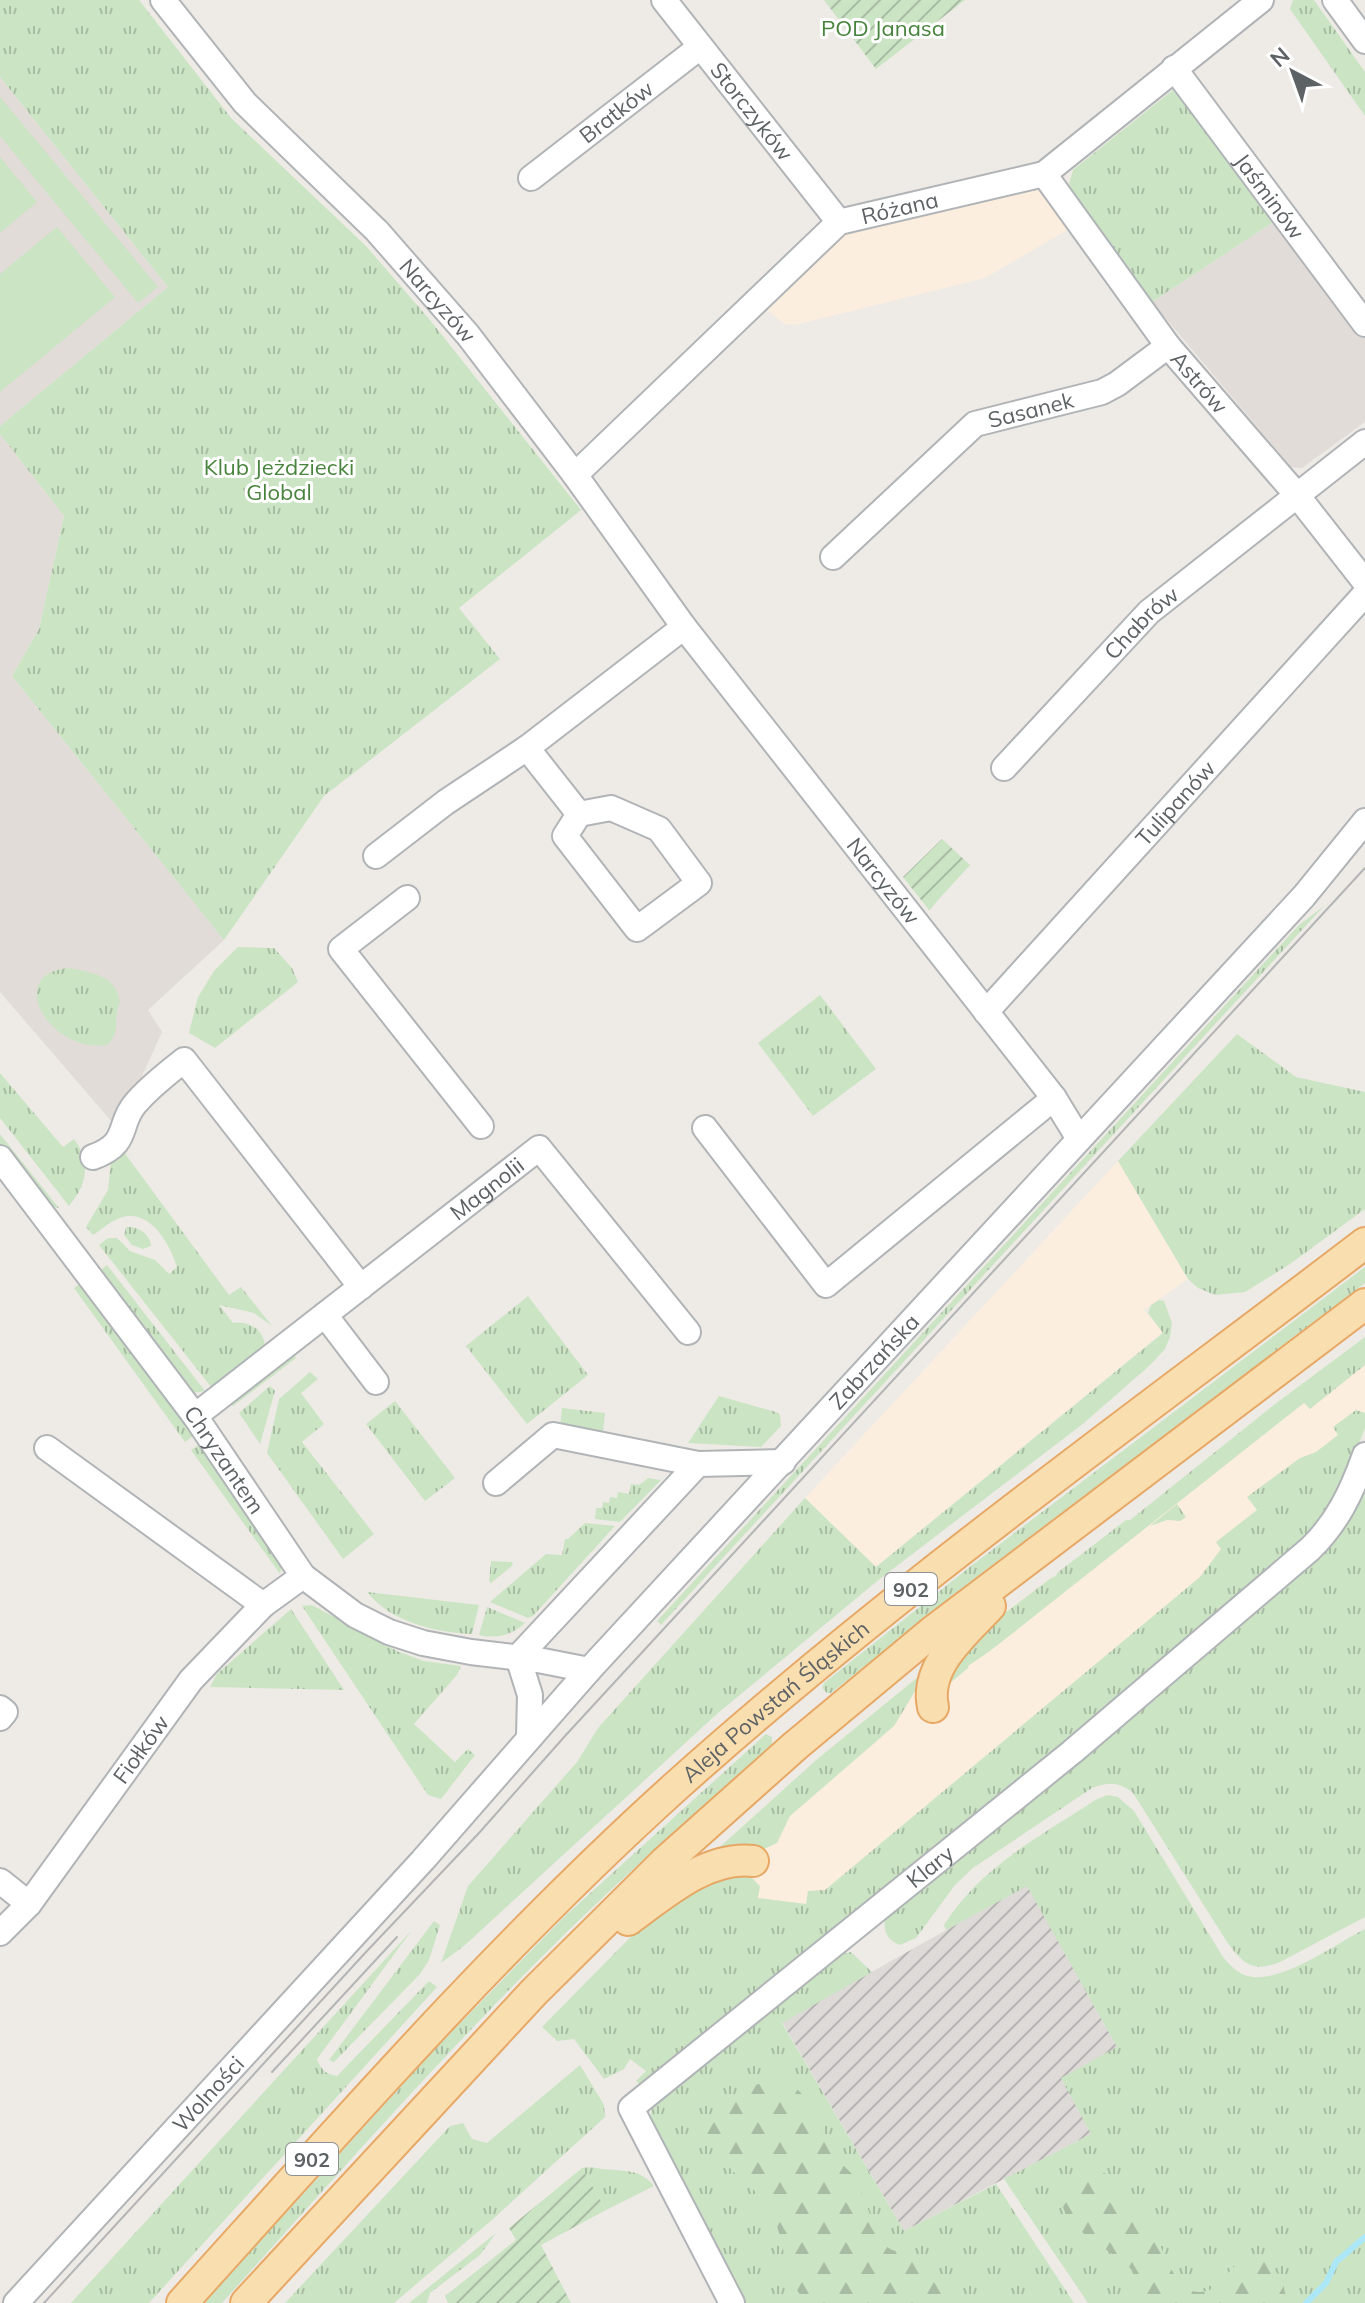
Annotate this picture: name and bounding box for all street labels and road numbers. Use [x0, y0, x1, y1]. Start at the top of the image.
street label: Storczyków [704, 56, 799, 167]
street label: Bratków [574, 74, 659, 149]
street label: Jaśminów [1228, 148, 1311, 245]
street label: Różana [859, 185, 941, 230]
street label: Narcyzów [394, 253, 482, 348]
street label: Astrów [1165, 345, 1234, 419]
street label: Sasanek [985, 386, 1077, 434]
street label: Chabrów [1098, 580, 1184, 665]
street label: Tulipanów [1130, 755, 1221, 852]
street label: Narcyzów [841, 832, 926, 930]
street label: Magnolii [444, 1151, 530, 1226]
street label: Zabrzańska [823, 1308, 925, 1415]
street label: Chryzantem [178, 1400, 271, 1519]
road number: 902 [885, 1573, 937, 1605]
street label: Aleja Powstań Śląskich [676, 1614, 875, 1788]
street label: Fiołków [107, 1709, 175, 1789]
street label: Klary [901, 1839, 960, 1894]
street label: Wolności [166, 2050, 250, 2138]
road number: 902 [286, 2143, 338, 2175]

